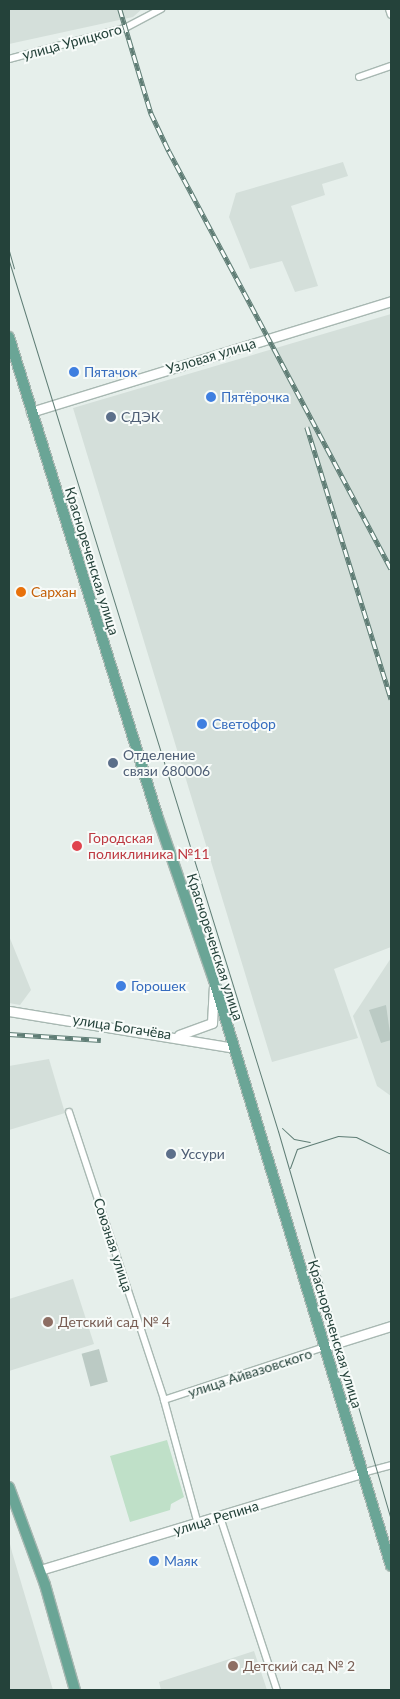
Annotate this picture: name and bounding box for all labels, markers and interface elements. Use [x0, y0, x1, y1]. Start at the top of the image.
street label: улица Урицкого [20, 21, 124, 63]
street label: Узловая улица [164, 334, 258, 378]
place label: Пятачок [84, 364, 137, 380]
marker: Пятачок [68, 366, 80, 378]
place label: Пятёрочка [221, 389, 289, 405]
marker: Пятёрочка [205, 391, 217, 403]
place label: СДЭК [121, 409, 160, 425]
marker: СДЭК [105, 411, 117, 423]
street label: Краснореченская улица [61, 485, 123, 637]
place label: Сархан [31, 584, 77, 600]
marker: Сархан [15, 586, 27, 598]
place label: Светофор [212, 716, 276, 732]
marker: Светофор [196, 718, 208, 730]
place label: Отделение связи 680006 [123, 747, 210, 780]
marker: Отделение связи 680006 [107, 757, 119, 769]
place label: Городская поликлиника №11 [88, 830, 210, 862]
marker: Городская поликлиника №11 [70, 839, 84, 853]
street label: Краснореченская улица [183, 871, 247, 1023]
place label: Горошек [131, 978, 186, 994]
marker: Горошек [115, 980, 127, 992]
street label: улица Богачёва [72, 1011, 172, 1043]
place label: Уссури [181, 1146, 225, 1162]
marker: Уссури [165, 1148, 177, 1160]
street label: Союзная улица [90, 1196, 136, 1294]
street label: Краснореченская улица [304, 1258, 366, 1410]
place label: Детский сад № 4 [58, 1314, 170, 1330]
marker: Детский сад № 4 [42, 1316, 54, 1328]
street label: улица Айвазовского [186, 1345, 314, 1401]
street label: улица Репина [171, 1497, 261, 1539]
place label: Маяк [164, 1553, 198, 1569]
marker: Маяк [148, 1555, 160, 1567]
place label: Детский сад № 2 [243, 1658, 355, 1674]
marker: Детский сад № 2 [227, 1660, 239, 1672]

